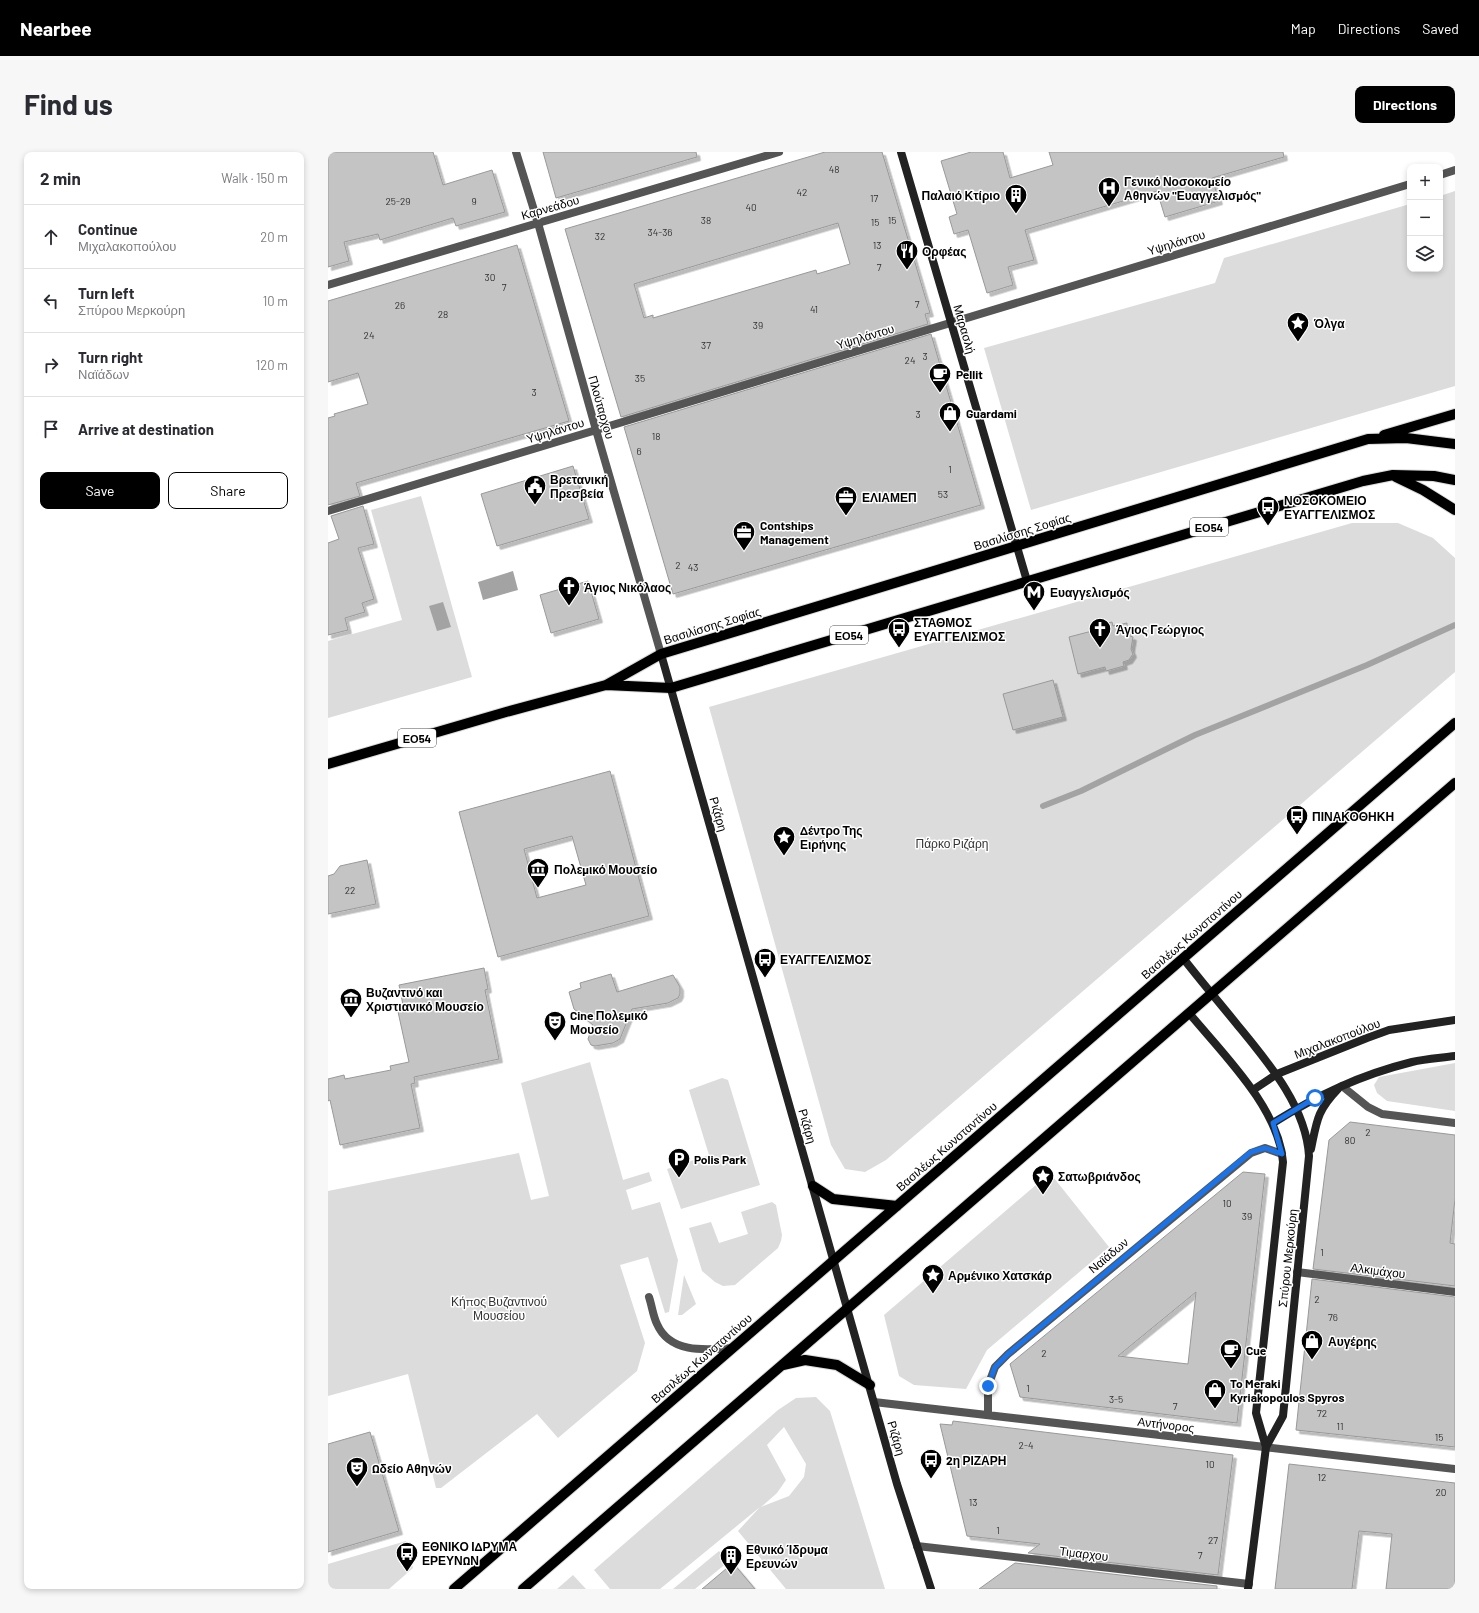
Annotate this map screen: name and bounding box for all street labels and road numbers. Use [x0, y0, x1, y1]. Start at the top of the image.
street label: Καρνεάδου [519, 192, 581, 223]
street label: Υψηλάντου [1145, 227, 1207, 258]
street label: Μαρασλή [950, 303, 979, 356]
street label: Υψηλάντου [834, 321, 896, 352]
street label: Πλούταρχου [585, 374, 618, 441]
street label: Υψηλάντου [524, 415, 586, 446]
street label: Βασιλίσσης Σοφίας [972, 510, 1073, 553]
road number: ΕΟ54 [1190, 518, 1228, 536]
street label: Βασιλίσσης Σοφίας [662, 604, 763, 647]
road number: ΕΟ54 [830, 626, 868, 644]
road number: ΕΟ54 [398, 729, 436, 747]
street label: Ριζάρη [706, 795, 731, 833]
street label: Βασιλέως Κωνσταντίνου [1138, 886, 1245, 982]
street label: Μιχαλακοπούλου [1292, 1015, 1382, 1062]
street label: Βασιλέως Κωνσταντίνου [893, 1098, 1000, 1194]
street label: Ριζάρη [795, 1107, 820, 1145]
street label: Σπύρου Μερκούρη [1275, 1208, 1300, 1308]
street label: Ναϊάδων [1085, 1234, 1131, 1276]
street label: Αλκιμάχου [1350, 1260, 1406, 1281]
street label: Βασιλέως Κωνσταντίνου [648, 1310, 755, 1406]
street label: Αντήνορος [1137, 1414, 1195, 1435]
street label: Ριζάρη [884, 1419, 909, 1457]
street label: Τιμαρχου [1059, 1543, 1109, 1564]

